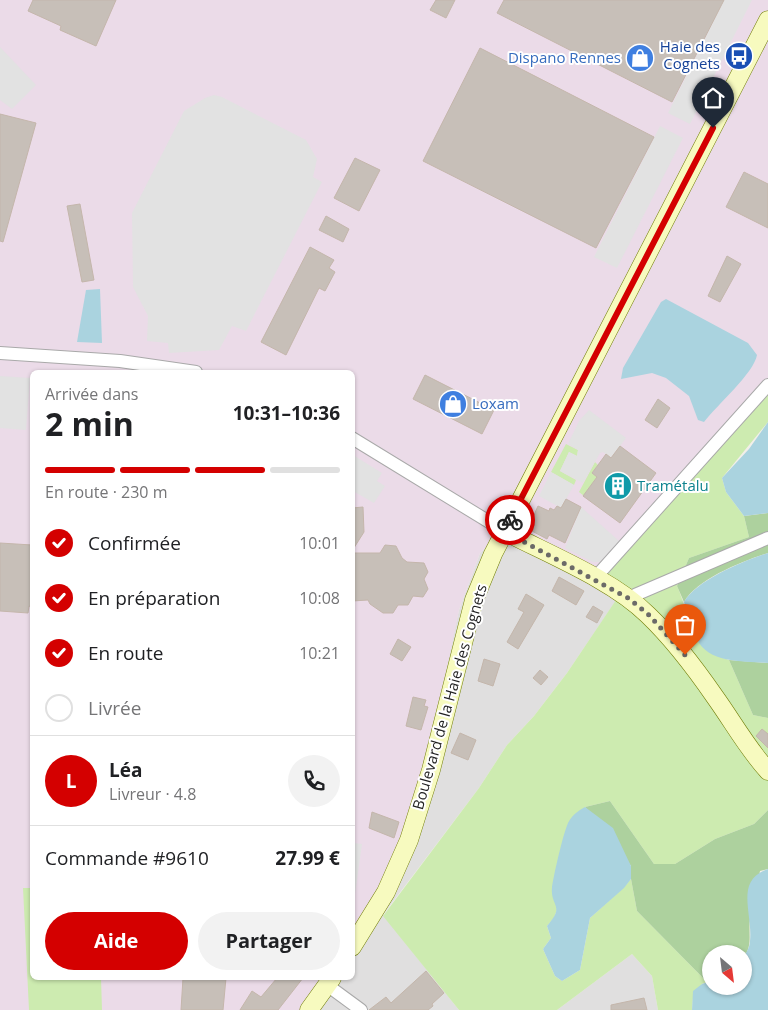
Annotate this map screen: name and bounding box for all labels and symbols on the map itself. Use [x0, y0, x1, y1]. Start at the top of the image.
place label: Haie des Cognets [660, 36, 720, 73]
bus stop icon: Haie des Cognets [724, 41, 754, 71]
shop icon: Dispano Rennes [625, 43, 655, 73]
place label: Dispano Rennes [508, 47, 621, 67]
pin [692, 77, 734, 128]
shop icon: Loxam [438, 389, 468, 419]
place label: Loxam [472, 393, 519, 413]
building icon: Tramétalu [603, 471, 633, 501]
place label: Tramétalu [637, 475, 709, 495]
courier [485, 495, 535, 545]
street label: Boulevard de la Haie des Cognets [407, 582, 491, 812]
pin [664, 604, 706, 655]
north arrow [702, 945, 752, 995]

